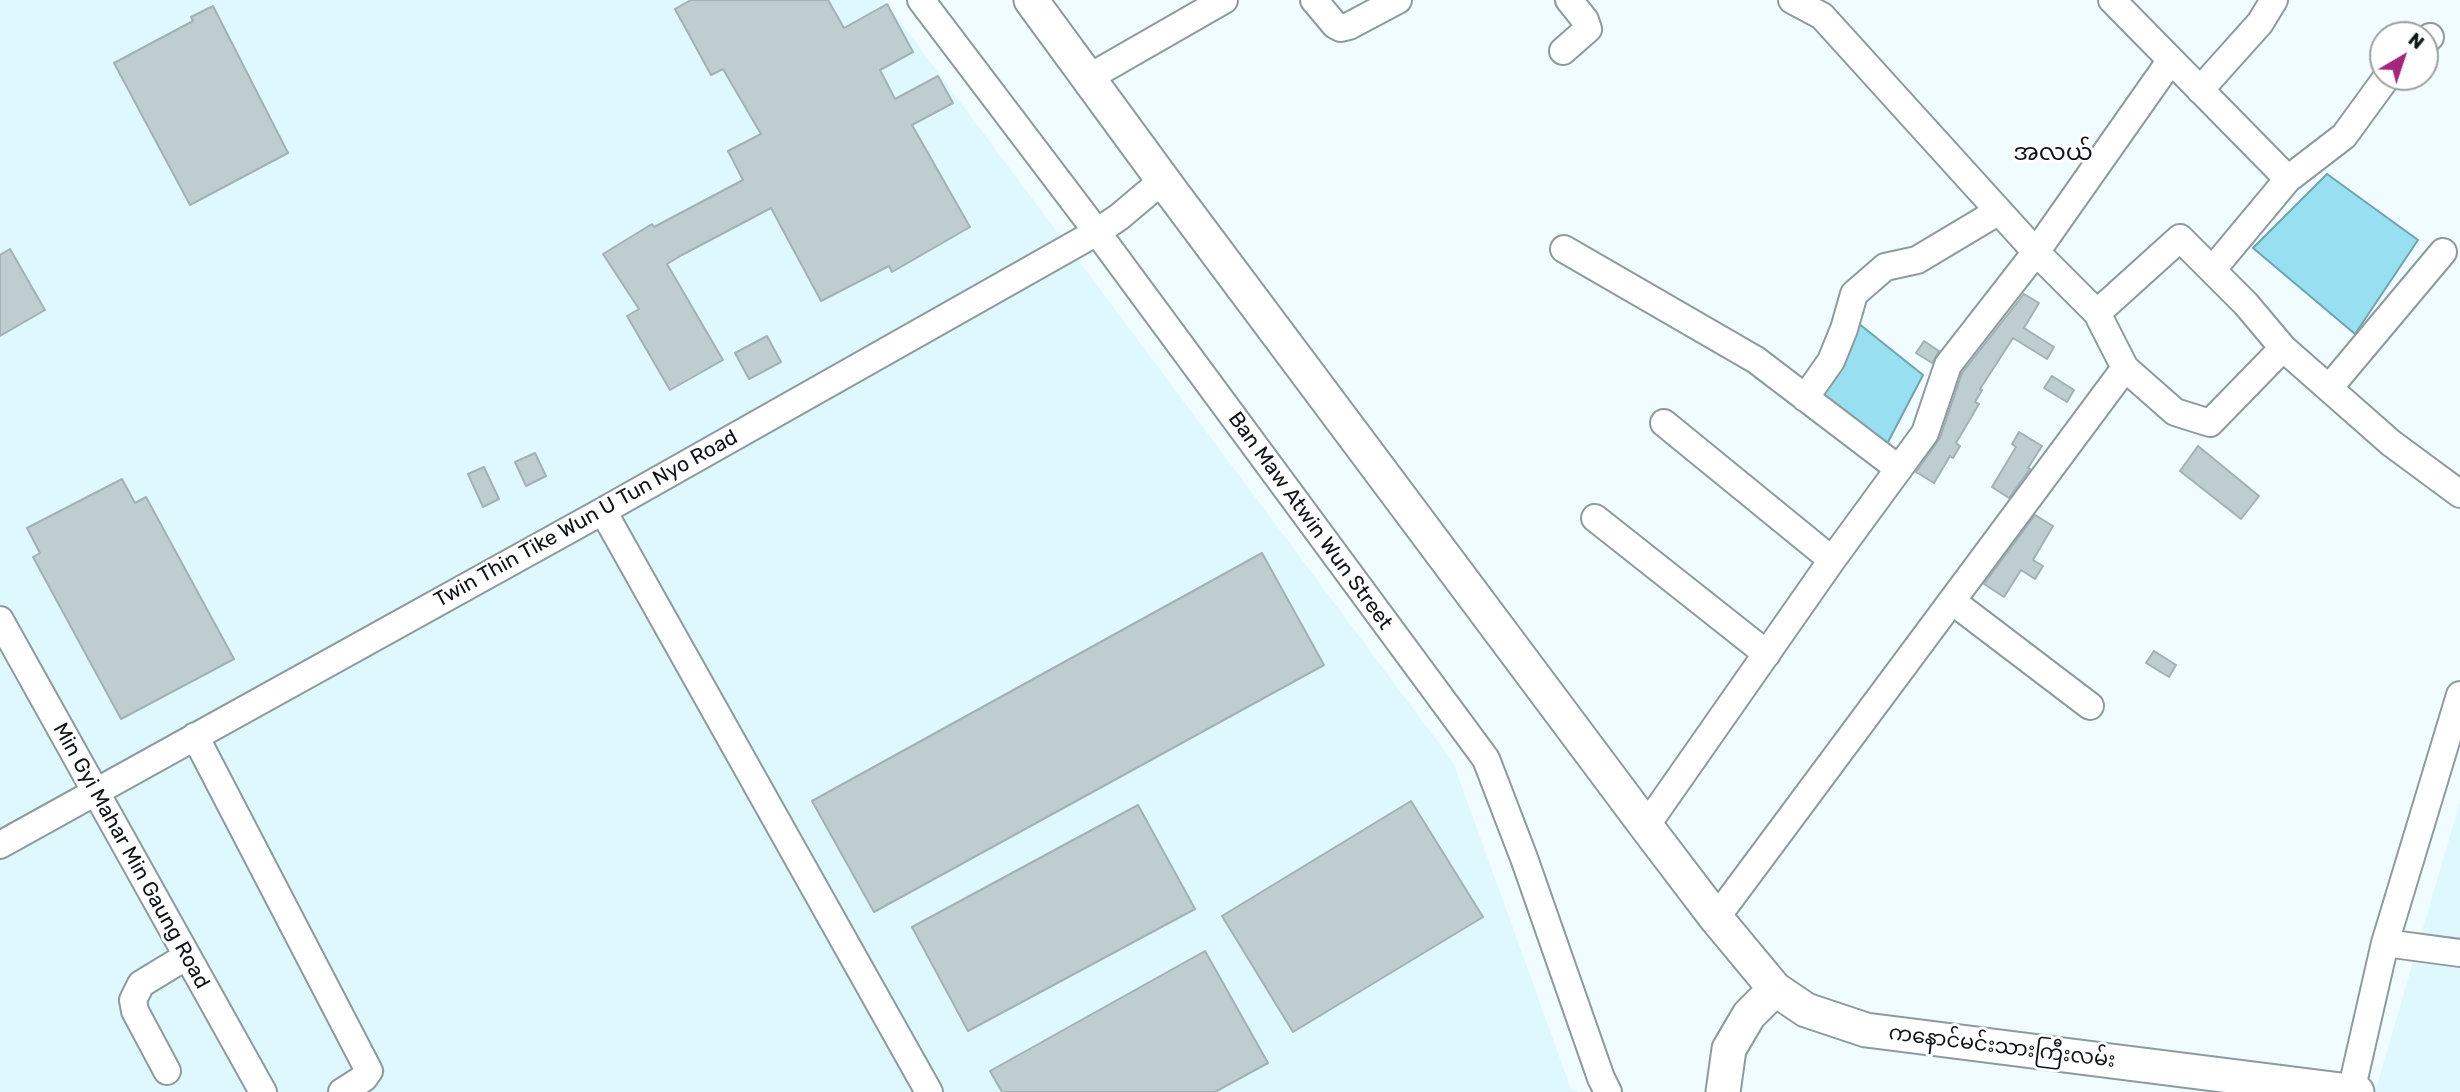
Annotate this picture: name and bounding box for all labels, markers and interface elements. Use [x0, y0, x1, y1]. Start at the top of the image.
north arrow [2369, 21, 2439, 91]
text: N [2404, 28, 2429, 54]
district label: အလယ် [2013, 139, 2093, 167]
street label: Ban Maw Atwin Wun Street [1222, 407, 1398, 635]
street label: Twin Thin Tike Wun U Tun Nyo Road [430, 425, 742, 613]
street label: Min Gyi Mahar Min Gaung Road [47, 719, 215, 993]
street label: ကနောင်မင်းသားကြီးလမ်း [1887, 1021, 2117, 1073]

